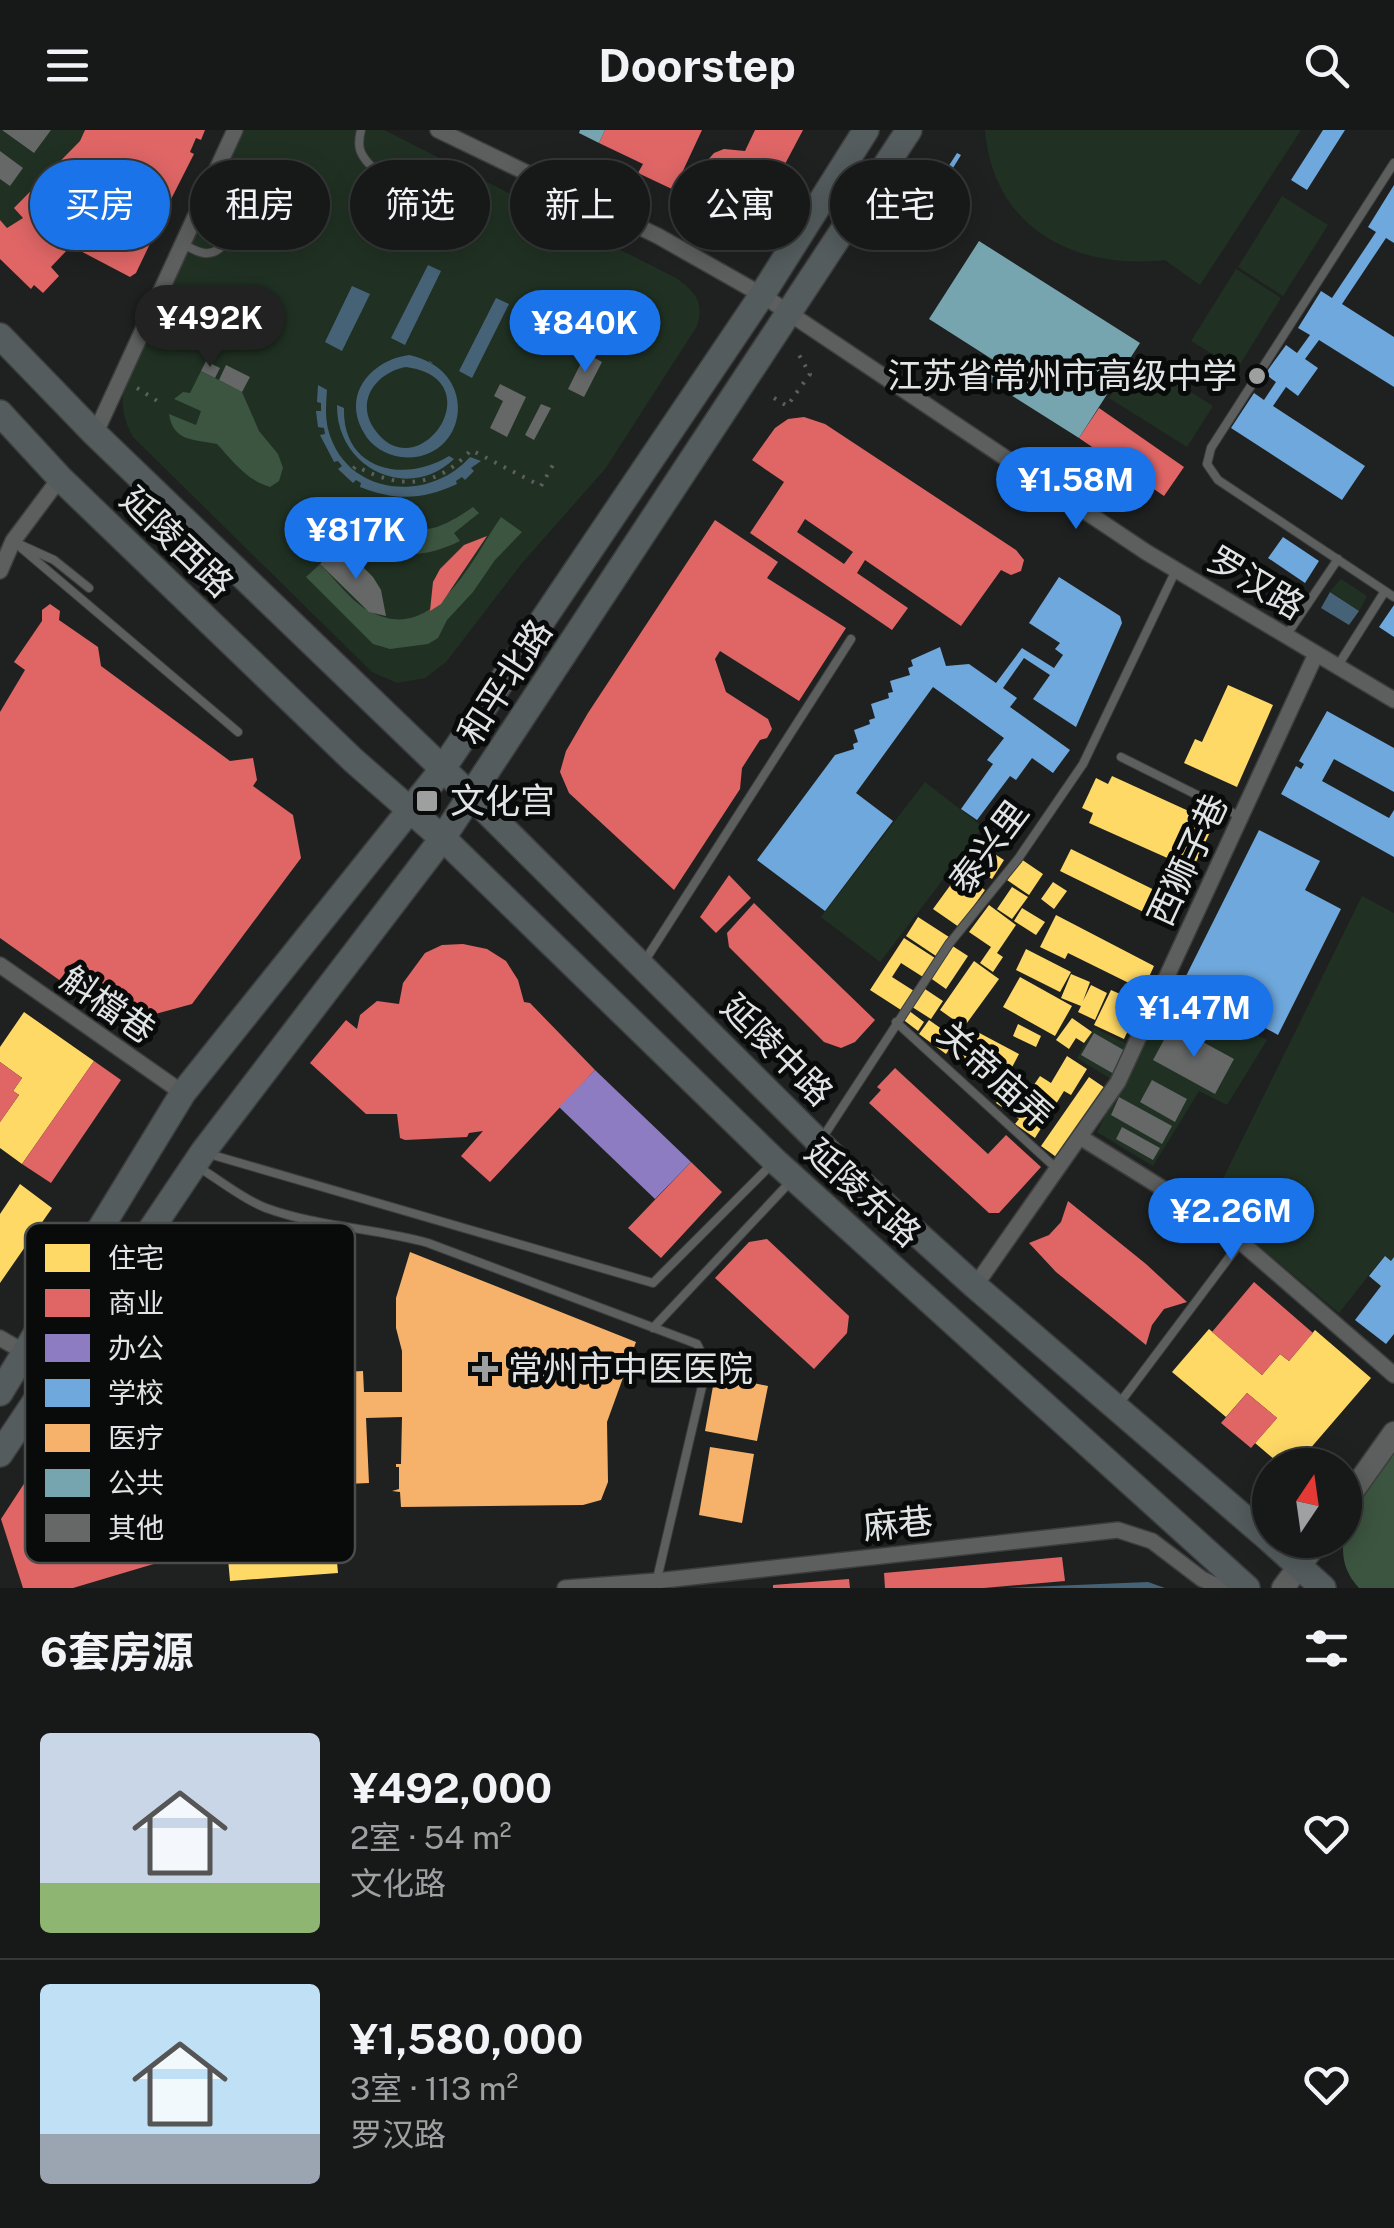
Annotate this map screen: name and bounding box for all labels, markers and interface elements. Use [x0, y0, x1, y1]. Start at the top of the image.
icon: menu [40, 38, 95, 93]
icon: search [1299, 38, 1354, 93]
text: Doorstep [598, 39, 796, 92]
chip: 买房 [30, 160, 170, 250]
chip: 租房 [190, 160, 330, 250]
chip: 筛选 [350, 160, 490, 250]
chip: 新上 [510, 160, 650, 250]
chip: 公寓 [670, 160, 810, 250]
chip: 住宅 [830, 160, 970, 250]
pin: ¥492K [140, 285, 280, 370]
pin: ¥840K [515, 290, 655, 375]
text: ¥492K [157, 299, 263, 336]
text: ¥840K [531, 304, 639, 341]
place label: 江苏省常州市高级中学 [887, 355, 1237, 396]
marker: 江苏省常州市高级中学 [1246, 365, 1268, 387]
pin: ¥1.58M [995, 447, 1157, 532]
text: ¥1.58M [1018, 461, 1134, 498]
street label: 延陵西路 [113, 478, 242, 605]
pin: ¥817K [286, 497, 426, 582]
text: ¥817K [306, 511, 406, 548]
street label: 罗汉路 [1201, 538, 1312, 627]
street label: 和平北路 [449, 612, 560, 752]
place label: 文化宫 [450, 780, 555, 821]
marker: 文化宫 [414, 788, 440, 814]
street label: 西狮子巷 [1139, 788, 1236, 932]
street label: 泰兴里 [941, 792, 1037, 901]
street label: 斛檔巷 [54, 958, 163, 1052]
pin: ¥1.47M [1113, 975, 1275, 1060]
street label: 延陵中路 [713, 986, 841, 1114]
text: ¥1.47M [1137, 989, 1251, 1026]
street label: 关帝庙弄 [930, 1013, 1061, 1137]
street label: 延陵东路 [798, 1131, 929, 1255]
pin: ¥2.26M [1150, 1178, 1312, 1263]
text: ¥2.26M [1170, 1192, 1292, 1229]
legend [25, 1223, 355, 1563]
text: 住宅 [108, 1241, 164, 1274]
text: 商业 [108, 1286, 164, 1319]
text: 办公 [108, 1331, 164, 1364]
place label: 常州市中医医院 [508, 1348, 753, 1389]
marker: 常州市中医医院 [472, 1356, 498, 1382]
text: 学校 [108, 1376, 164, 1409]
text: 医疗 [108, 1421, 164, 1454]
north arrow [1252, 1448, 1362, 1558]
map controls [1252, 1448, 1362, 1558]
text: 公共 [108, 1466, 164, 1499]
street label: 麻巷 [861, 1499, 935, 1548]
text: 其他 [108, 1511, 164, 1544]
icon: filters [1299, 1621, 1354, 1676]
text: 6套房源 [40, 1627, 194, 1676]
text: ¥492,000 [350, 1763, 552, 1812]
icon: home [120, 1773, 240, 1893]
icon: heart [1299, 1806, 1354, 1861]
text: 2室 · 54 m² [350, 1819, 512, 1856]
text: 文化路 [350, 1865, 446, 1902]
text: ¥1,580,000 [350, 2014, 583, 2063]
icon: home [120, 2024, 240, 2144]
icon: heart [1299, 2057, 1354, 2112]
text: 3室 · 113 m² [350, 2070, 518, 2107]
text: 罗汉路 [350, 2116, 446, 2153]

